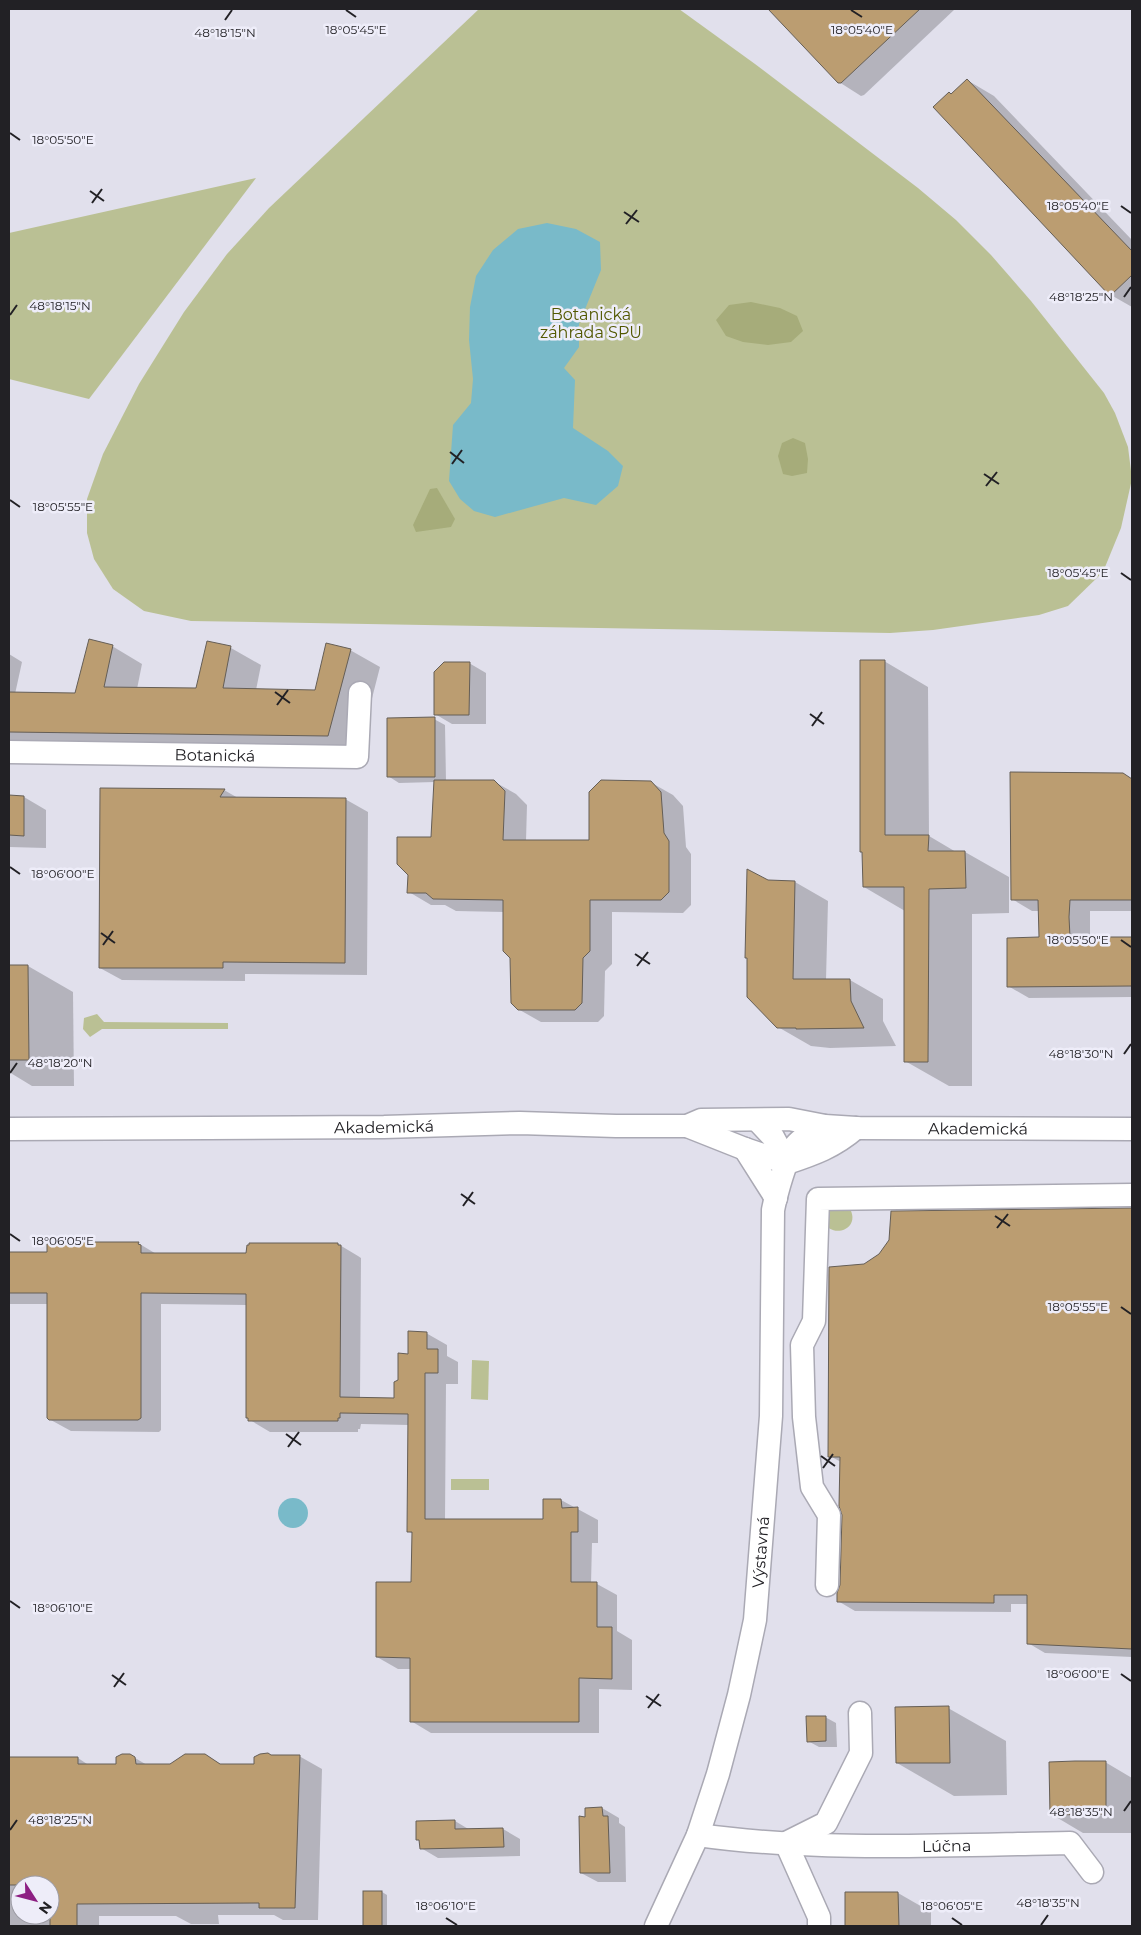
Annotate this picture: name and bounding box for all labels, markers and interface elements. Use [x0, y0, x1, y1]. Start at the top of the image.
text: 18°05'45"E [326, 22, 386, 37]
text: 18°05'40"E [831, 22, 893, 37]
text: 48°18'15"N [194, 25, 256, 40]
text: 18°05'50"E [32, 132, 94, 147]
text: 18°05'40"E [1047, 198, 1109, 213]
text: 48°18'25"N [1049, 289, 1113, 304]
text: 48°18'15"N [29, 298, 91, 313]
park label: Botanická záhrada SPU [540, 305, 642, 342]
text: 18°05'55"E [33, 499, 93, 514]
text: 18°05'45"E [1048, 565, 1108, 580]
street label: Botanická [175, 745, 255, 765]
text: 18°06'00"E [31, 866, 95, 881]
text: 18°05'50"E [1047, 932, 1109, 947]
text: 48°18'30"N [1049, 1046, 1113, 1061]
text: 48°18'20"N [27, 1055, 93, 1070]
street label: Akademická [334, 1116, 434, 1137]
street label: Akademická [928, 1119, 1028, 1138]
text: 18°06'05"E [32, 1233, 94, 1248]
text: 18°05'55"E [1048, 1299, 1108, 1314]
street label: Výstavná [748, 1515, 773, 1589]
text: 18°06'10"E [33, 1600, 93, 1615]
text: 18°06'00"E [1046, 1666, 1110, 1681]
text: 48°18'35"N [1049, 1804, 1113, 1819]
text: 48°18'25"N [28, 1812, 92, 1827]
street label: Lúčna [922, 1836, 971, 1855]
north arrow [10, 1875, 60, 1925]
text: 48°18'35"N [1016, 1895, 1080, 1910]
text: N [35, 1898, 56, 1918]
text: 18°06'10"E [416, 1898, 476, 1913]
text: 18°06'05"E [921, 1898, 983, 1913]

